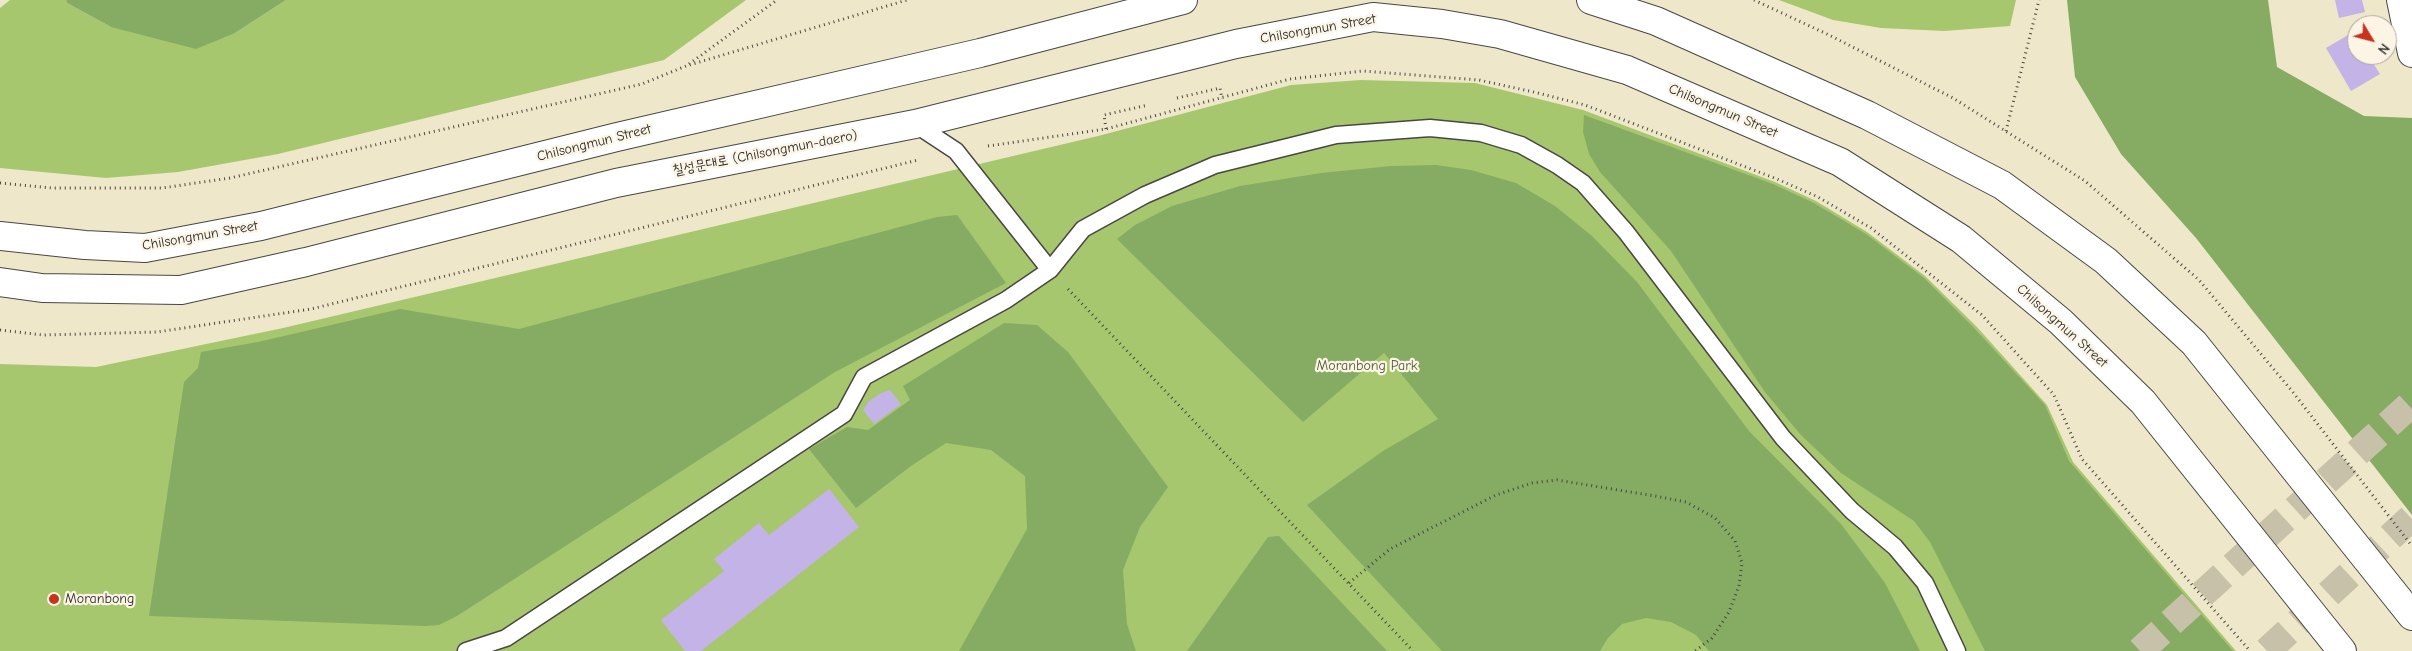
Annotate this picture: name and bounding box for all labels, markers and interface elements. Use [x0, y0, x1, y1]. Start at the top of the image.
street label: Chilsongmun Street [1259, 11, 1377, 47]
north arrow [2347, 15, 2397, 65]
text: N [2374, 40, 2393, 57]
street label: Chilsongmun Street [1666, 80, 1780, 142]
street label: Chilsongmun Street [535, 121, 653, 165]
street label: 칠성문대로 (Chilsongmun-daero) [671, 127, 859, 179]
street label: Chilsongmun Street [141, 218, 259, 254]
street label: Chilsongmun Street [2013, 281, 2111, 371]
park label: Moranbong Park [1317, 358, 1417, 374]
place label: Moranbong [65, 591, 134, 607]
marker: Moranbong [47, 592, 61, 606]

